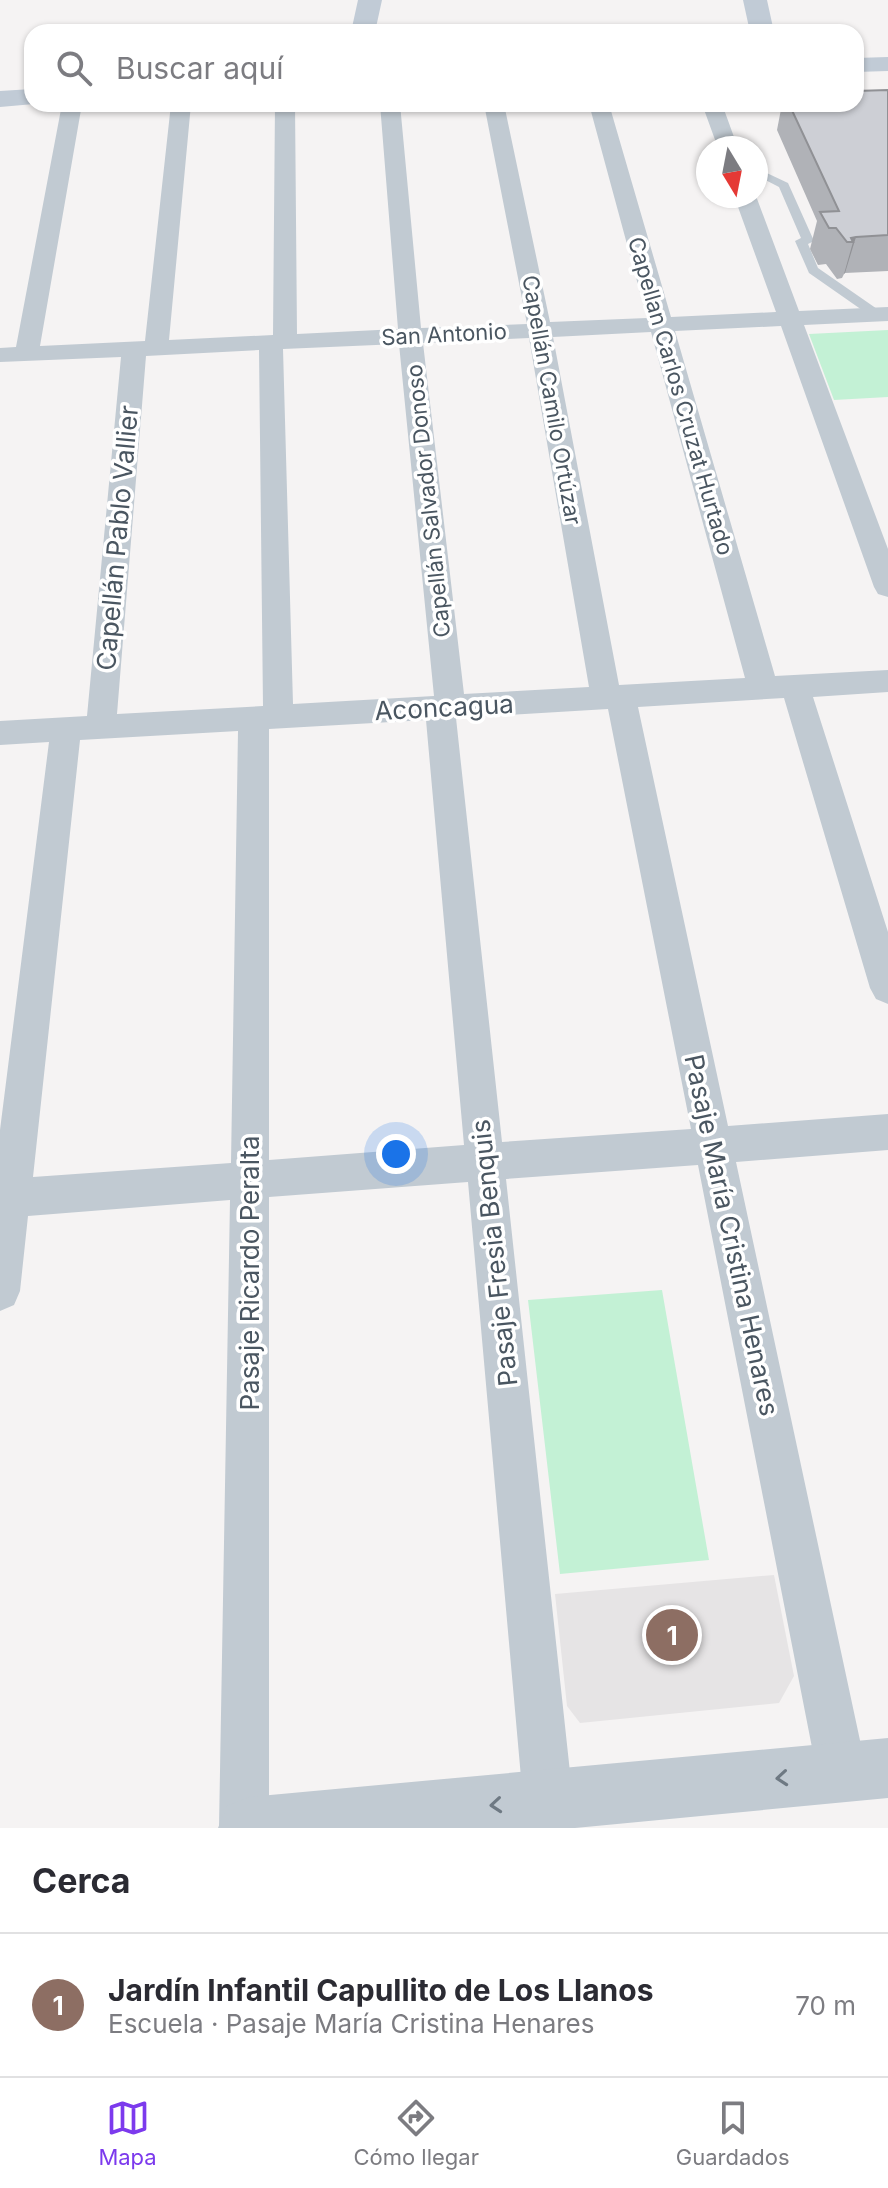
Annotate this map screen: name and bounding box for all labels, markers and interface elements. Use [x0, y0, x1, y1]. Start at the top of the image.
search box [24, 24, 864, 112]
icon: search [52, 46, 96, 90]
text: Buscar aquí [116, 50, 283, 86]
north arrow [696, 136, 768, 208]
street label: Capellan Carlos Cruzat Hurtado [623, 234, 739, 558]
street label: Capellán Camilo Ortúzar [517, 273, 587, 527]
street label: San Antonio [381, 318, 507, 350]
street label: Capellán Salvador Donoso [401, 363, 455, 639]
street label: Capellán Pablo Vallier [90, 404, 144, 672]
street label: Aconcagua [374, 688, 514, 726]
street label: Pasaje María Cristina Henares [679, 1051, 785, 1419]
street label: Pasaje Fresia Benquis [465, 1118, 523, 1388]
your location [376, 1134, 416, 1174]
street label: Pasaje Ricardo Peralta [234, 1135, 265, 1411]
pin: 1 [646, 1605, 698, 1665]
one-way arrow [776, 1769, 789, 1786]
one-way arrow [489, 1796, 502, 1813]
text: Cerca [32, 1860, 131, 1901]
text: Jardín Infantil Capullito de Los Llanos [108, 1972, 653, 2008]
text: 1 [52, 1990, 64, 2021]
text: 70 m [795, 1990, 856, 2021]
text: Escuela · Pasaje María Cristina Henares [108, 2008, 595, 2039]
tab: Mapa [98, 2096, 157, 2170]
tab: Cómo llegar [353, 2096, 479, 2170]
tab: Guardados [676, 2096, 790, 2170]

